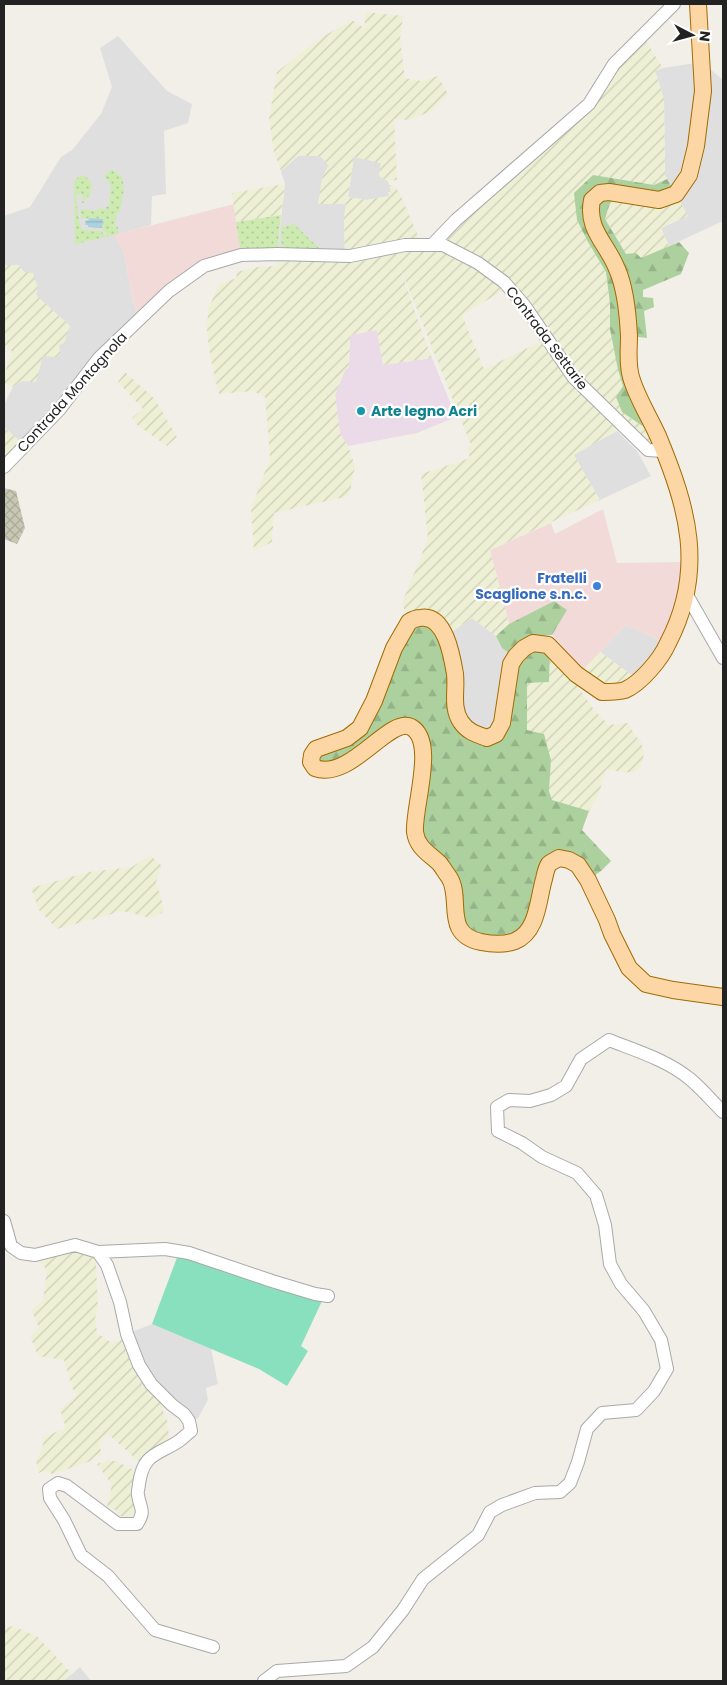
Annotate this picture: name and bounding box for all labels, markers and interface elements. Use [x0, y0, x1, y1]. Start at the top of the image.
north arrow [667, 10, 717, 60]
text: N [694, 30, 715, 43]
street label: Contrada Settarie [501, 282, 593, 394]
street label: Contrada Montagnola [12, 327, 132, 457]
place label: Arte legno Acri [371, 401, 477, 421]
marker: Arte legno Acri [355, 405, 367, 417]
place label: Fratelli Scaglione s.n.c. [475, 568, 587, 604]
marker: Fratelli Scaglione s.n.c. [591, 580, 603, 592]

